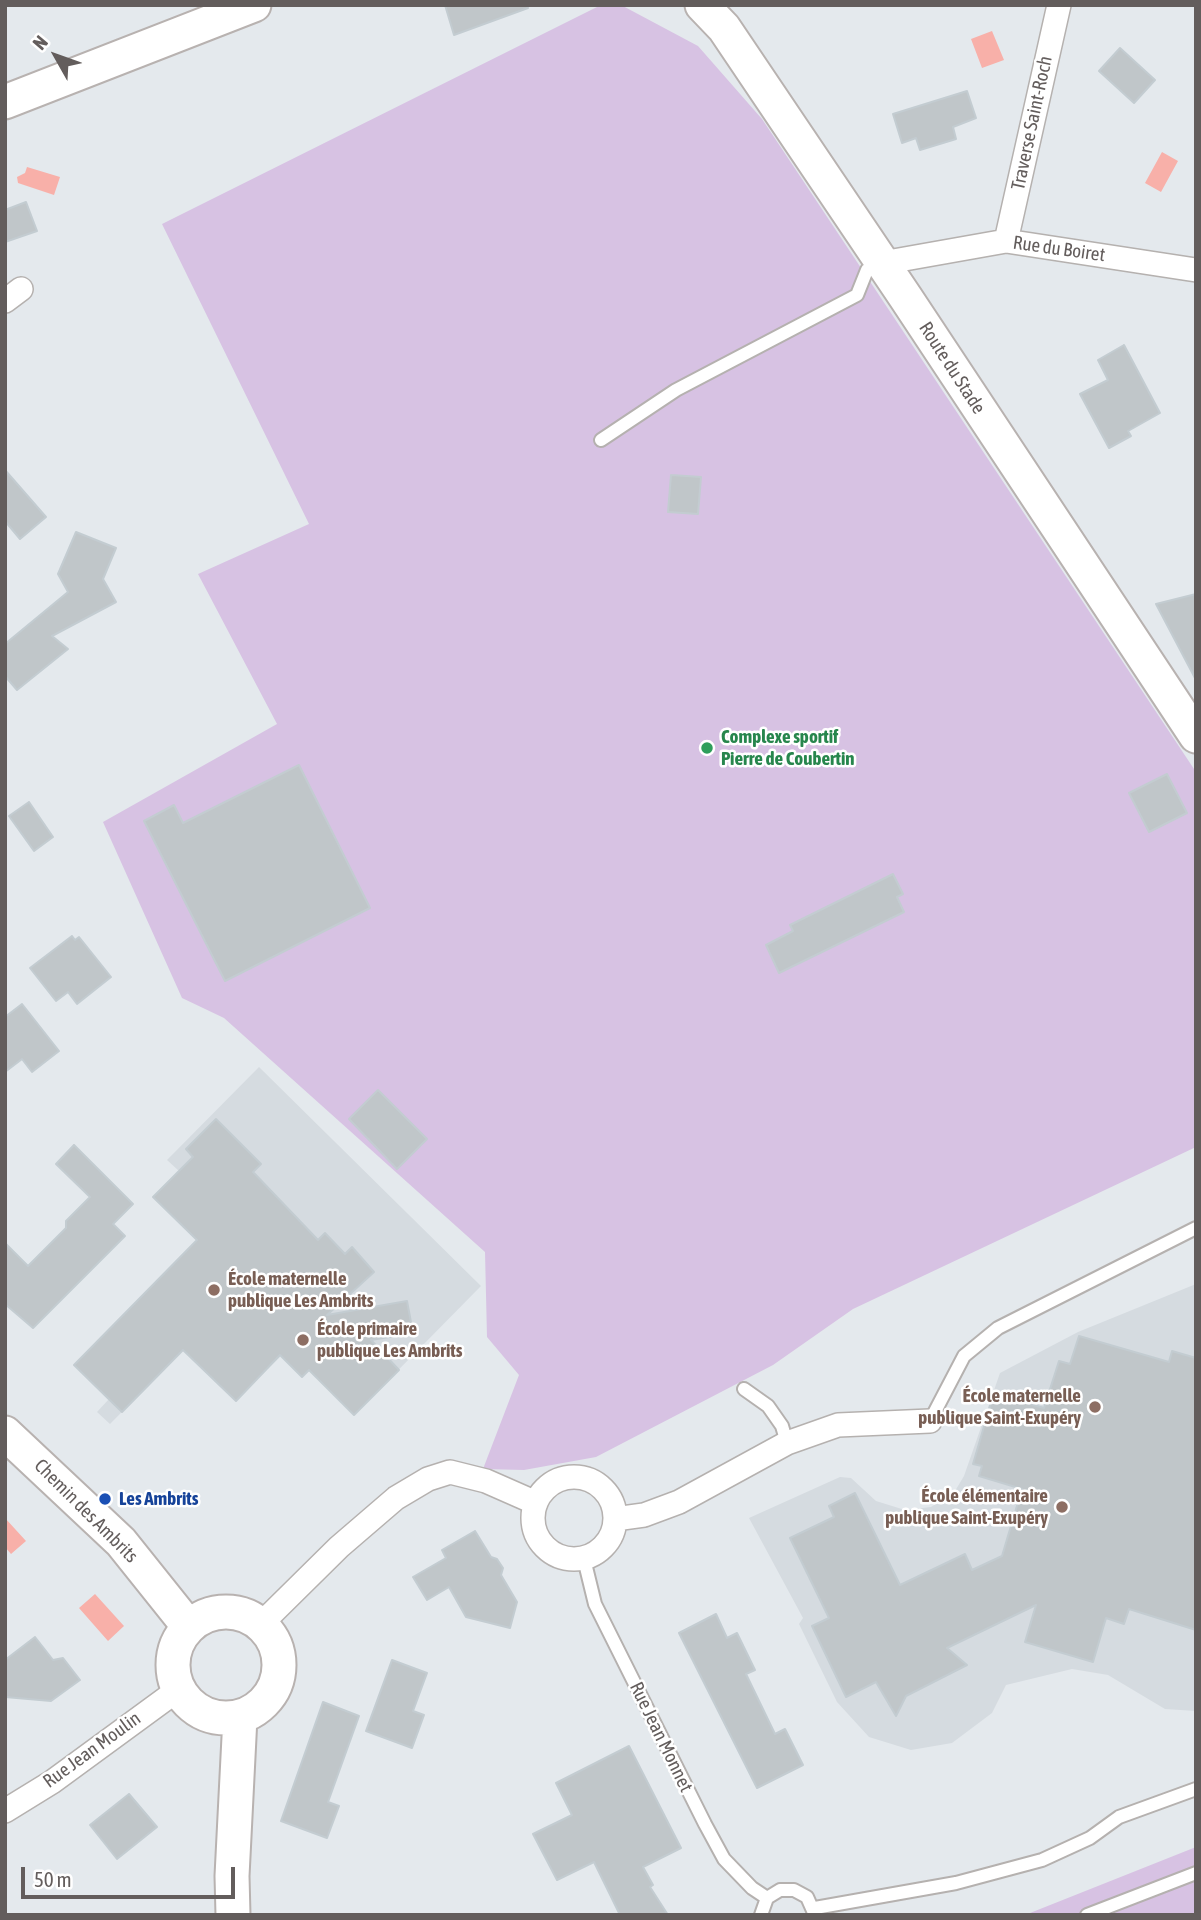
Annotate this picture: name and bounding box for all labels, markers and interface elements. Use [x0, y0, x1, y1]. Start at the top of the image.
north arrow [21, 21, 91, 91]
text: N [28, 31, 52, 54]
street label: Traverse Saint-Roch [1007, 54, 1057, 192]
street label: Rue du Boiret [1012, 231, 1106, 267]
street label: Route du Stade [914, 318, 990, 418]
place label: Complexe sportif Pierre de Coubertin [721, 726, 855, 770]
marker: Complexe sportif Pierre de Coubertin [699, 740, 715, 756]
place label: École maternelle publique Les Ambrits [228, 1268, 373, 1312]
marker: École maternelle publique Les Ambrits [206, 1282, 222, 1298]
place label: École primaire publique Les Ambrits [317, 1318, 462, 1362]
marker: École primaire publique Les Ambrits [295, 1332, 311, 1348]
place label: École maternelle publique Saint-Exupéry [918, 1385, 1081, 1429]
marker: École maternelle publique Saint-Exupéry [1087, 1399, 1103, 1415]
street label: Chemin des Ambrits [29, 1454, 143, 1568]
place label: École élémentaire publique Saint-Exupéry [885, 1485, 1048, 1529]
place label: Les Ambrits [119, 1488, 198, 1510]
marker: Les Ambrits [97, 1491, 113, 1507]
marker: École élémentaire publique Saint-Exupéry [1054, 1499, 1070, 1515]
street label: Rue Jean Monnet [625, 1678, 697, 1796]
street label: Rue Jean Moulin [39, 1707, 145, 1793]
scale bar [24, 1854, 238, 1898]
text: 50 m [34, 1867, 72, 1891]

